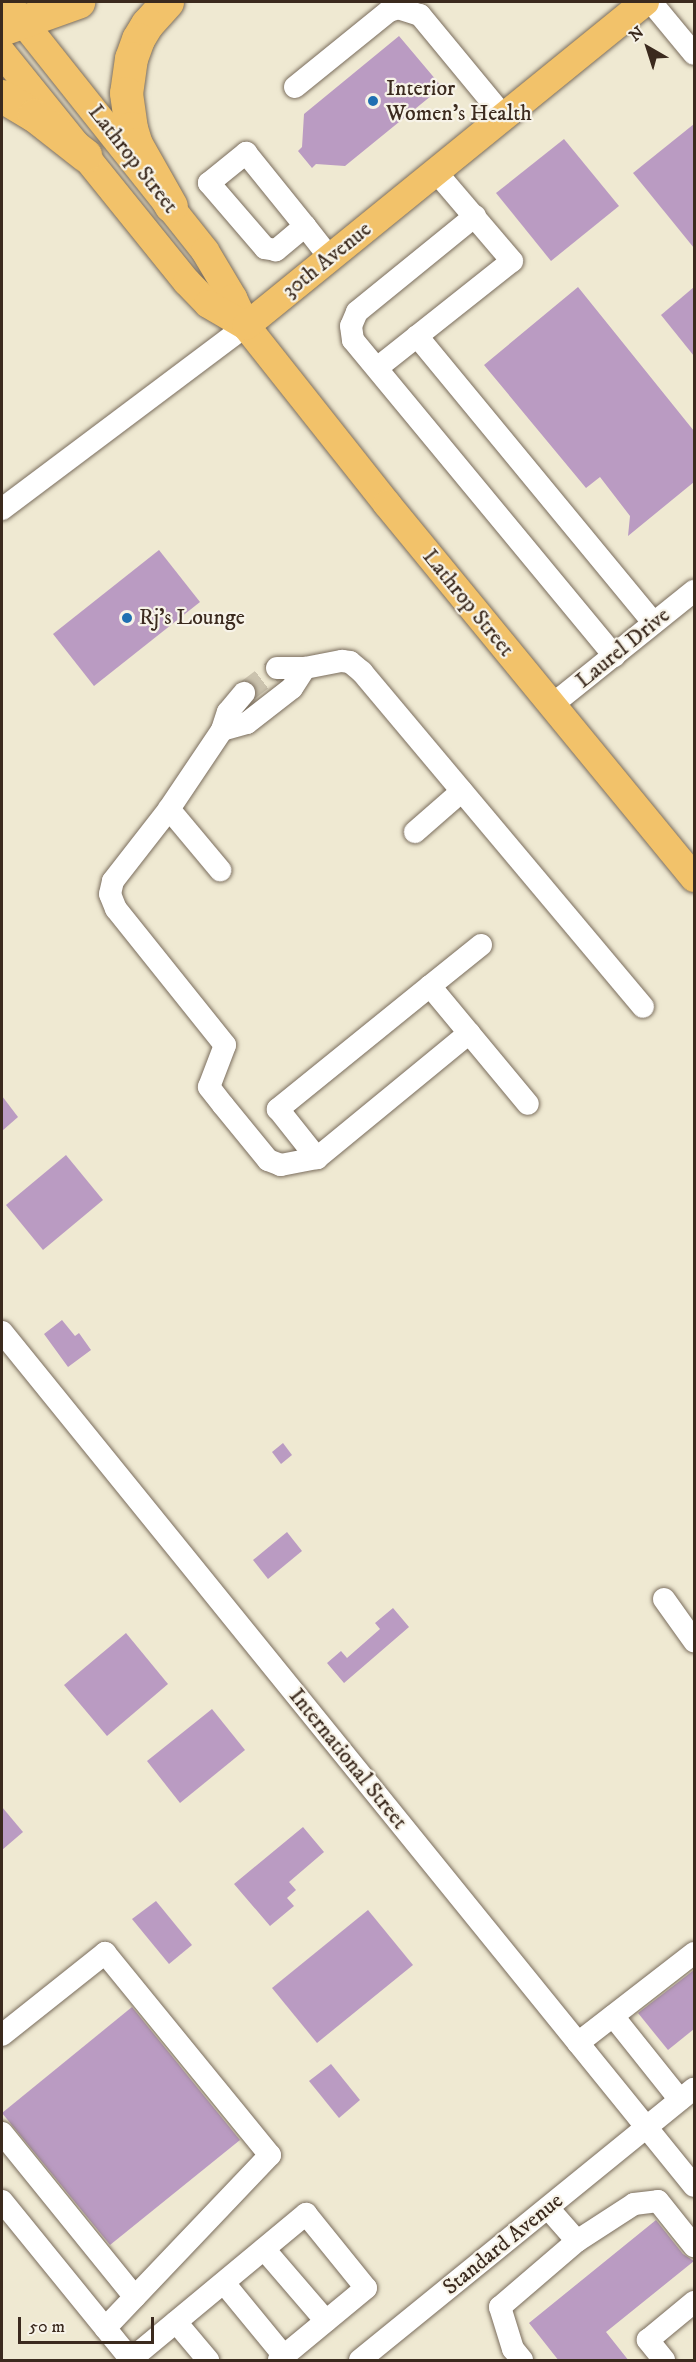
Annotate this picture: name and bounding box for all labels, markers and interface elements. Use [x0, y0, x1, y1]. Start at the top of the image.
north arrow [618, 18, 678, 78]
text: N [625, 22, 648, 46]
place label: Interior Women's Health [386, 75, 532, 126]
marker: Interior Women's Health [364, 92, 382, 110]
street label: Lathrop Street [82, 99, 184, 219]
street label: 30th Avenue [277, 216, 377, 304]
street label: Lathrop Street [417, 544, 519, 662]
street label: Laurel Drive [571, 602, 675, 694]
place label: Rj's Lounge [139, 605, 245, 631]
marker: Rj's Lounge [120, 611, 134, 625]
street label: International Street [283, 1683, 413, 1835]
street label: Standard Avenue [438, 2188, 568, 2300]
scale bar [21, 2305, 158, 2343]
text: 50 m [29, 2316, 65, 2338]

